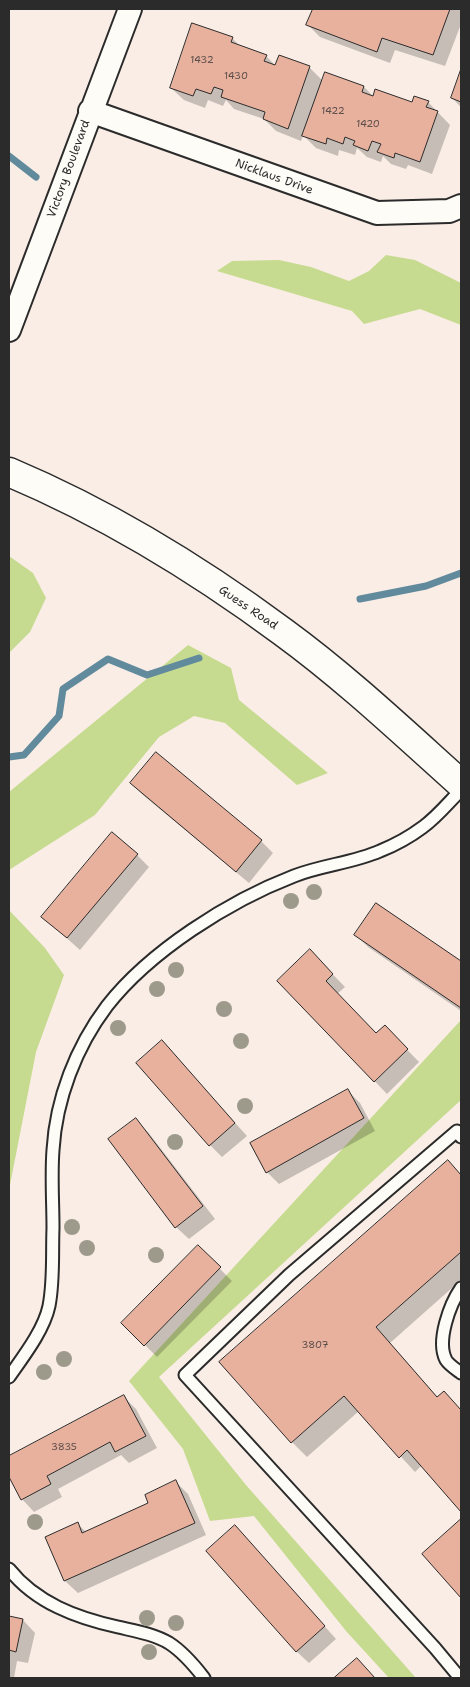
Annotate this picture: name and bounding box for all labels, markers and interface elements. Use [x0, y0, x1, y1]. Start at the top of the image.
house number: 1432 [190, 54, 214, 66]
house number: 1430 [224, 70, 248, 82]
house number: 1422 [321, 105, 345, 117]
street label: Victory Boulevard [45, 118, 93, 220]
house number: 1420 [356, 118, 380, 130]
street label: Nicklaus Drive [233, 156, 315, 198]
street label: Guess Road [216, 583, 280, 633]
house number: 3807 [302, 1339, 328, 1351]
house number: 3835 [51, 1441, 77, 1453]

